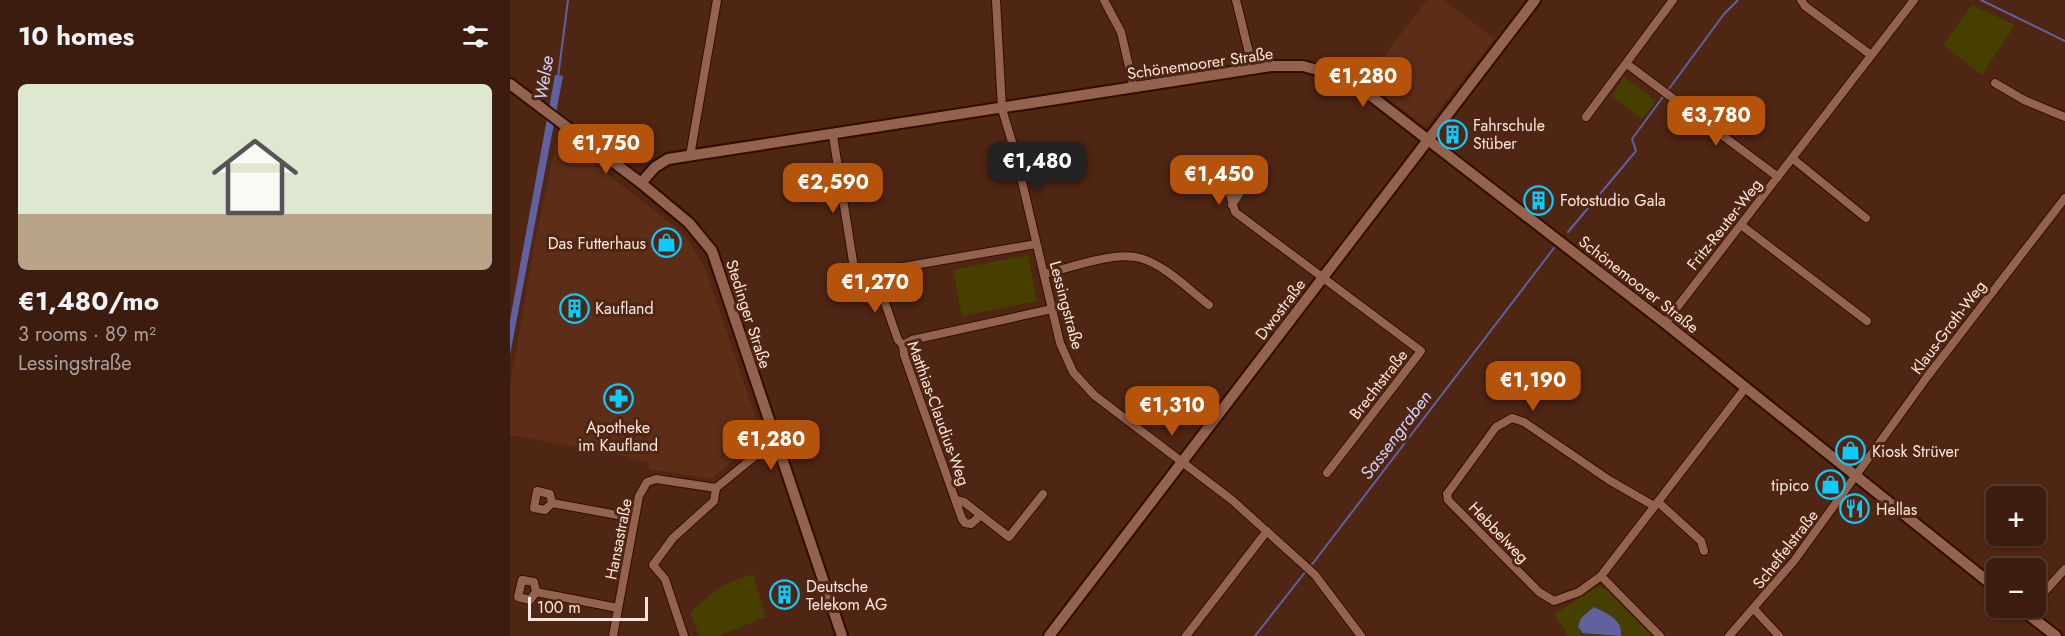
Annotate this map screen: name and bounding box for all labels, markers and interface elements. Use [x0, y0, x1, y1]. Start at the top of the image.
text: 10 homes [18, 17, 134, 55]
icon: filters [459, 20, 492, 53]
street label: Schönemoorer Straße [1126, 42, 1274, 85]
water label: Welse [528, 54, 560, 102]
pin: €1,280 [1314, 57, 1412, 108]
text: €1,280 [1329, 62, 1397, 91]
pin: €3,780 [1667, 96, 1765, 147]
text: €3,780 [1681, 101, 1751, 130]
place label: Fahrschule Stüber [1473, 114, 1545, 155]
building icon: Fahrschule Stüber [1436, 118, 1468, 150]
icon: home [201, 123, 309, 231]
pin: €1,750 [557, 124, 655, 175]
text: €1,750 [572, 129, 640, 158]
pin: €1,480 [988, 142, 1086, 193]
text: €1,480 [1002, 147, 1072, 176]
pin: €1,450 [1170, 155, 1268, 206]
text: €1,450 [1184, 160, 1254, 189]
pin: €2,590 [784, 163, 882, 214]
text: €2,590 [797, 168, 869, 197]
street label: Fritz-Reuter-Weg [1681, 174, 1767, 275]
building icon: Fotostudio Gala [1523, 184, 1555, 216]
place label: Fotostudio Gala [1560, 189, 1666, 212]
shop icon: Das Futterhaus [651, 227, 683, 259]
street label: Schönemoorer Straße [1574, 230, 1704, 339]
place label: Das Futterhaus [548, 232, 646, 255]
street label: Stedinger Straße [720, 257, 777, 372]
street label: Lessingstraße [1044, 258, 1089, 352]
pin: €1,270 [826, 263, 924, 314]
text: €1,270 [841, 268, 909, 297]
street label: Dwostraße [1250, 274, 1311, 345]
street label: Klaus-Groth-Weg [1905, 275, 1991, 379]
text: €1,480/mo [18, 282, 159, 320]
building icon: Kaufland [558, 292, 590, 324]
place label: Kaufland [595, 297, 654, 320]
text: 3 rooms · 89 m² [18, 320, 156, 349]
street label: Matthias-Claudius-Weg [902, 338, 975, 489]
street label: Brechtstraße [1344, 345, 1413, 424]
text: Lessingstraße [18, 349, 131, 378]
pin: €1,190 [1484, 361, 1582, 412]
text: €1,190 [1500, 366, 1566, 395]
pharmacy icon: Apotheke im Kaufland [602, 383, 634, 415]
water label: Sassengraben [1354, 385, 1438, 485]
pin: €1,310 [1123, 386, 1221, 437]
text: €1,310 [1139, 391, 1205, 420]
place label: Apotheke im Kaufland [578, 416, 658, 457]
pin: €1,280 [722, 420, 820, 471]
text: €1,280 [737, 425, 805, 454]
shop icon: Kiosk Strüver [1835, 435, 1867, 467]
place label: Kiosk Strüver [1872, 440, 1960, 463]
shop icon: tipico [1814, 469, 1846, 501]
place label: tipico [1771, 474, 1809, 497]
map controls [1986, 486, 2046, 618]
button: + [1986, 486, 2046, 546]
restaurant icon: Hellas [1839, 493, 1871, 525]
street label: Hansastraße [599, 496, 638, 582]
street label: Hebbelweg [1463, 496, 1534, 568]
place label: Hellas [1876, 498, 1917, 521]
street label: Scheffelstraße [1747, 505, 1824, 594]
button: − [1986, 558, 2046, 618]
place label: Deutsche Telekom AG [806, 575, 887, 616]
building icon: Deutsche Telekom AG [769, 579, 801, 611]
scale bar [528, 594, 648, 622]
text: 100 m [537, 596, 581, 619]

